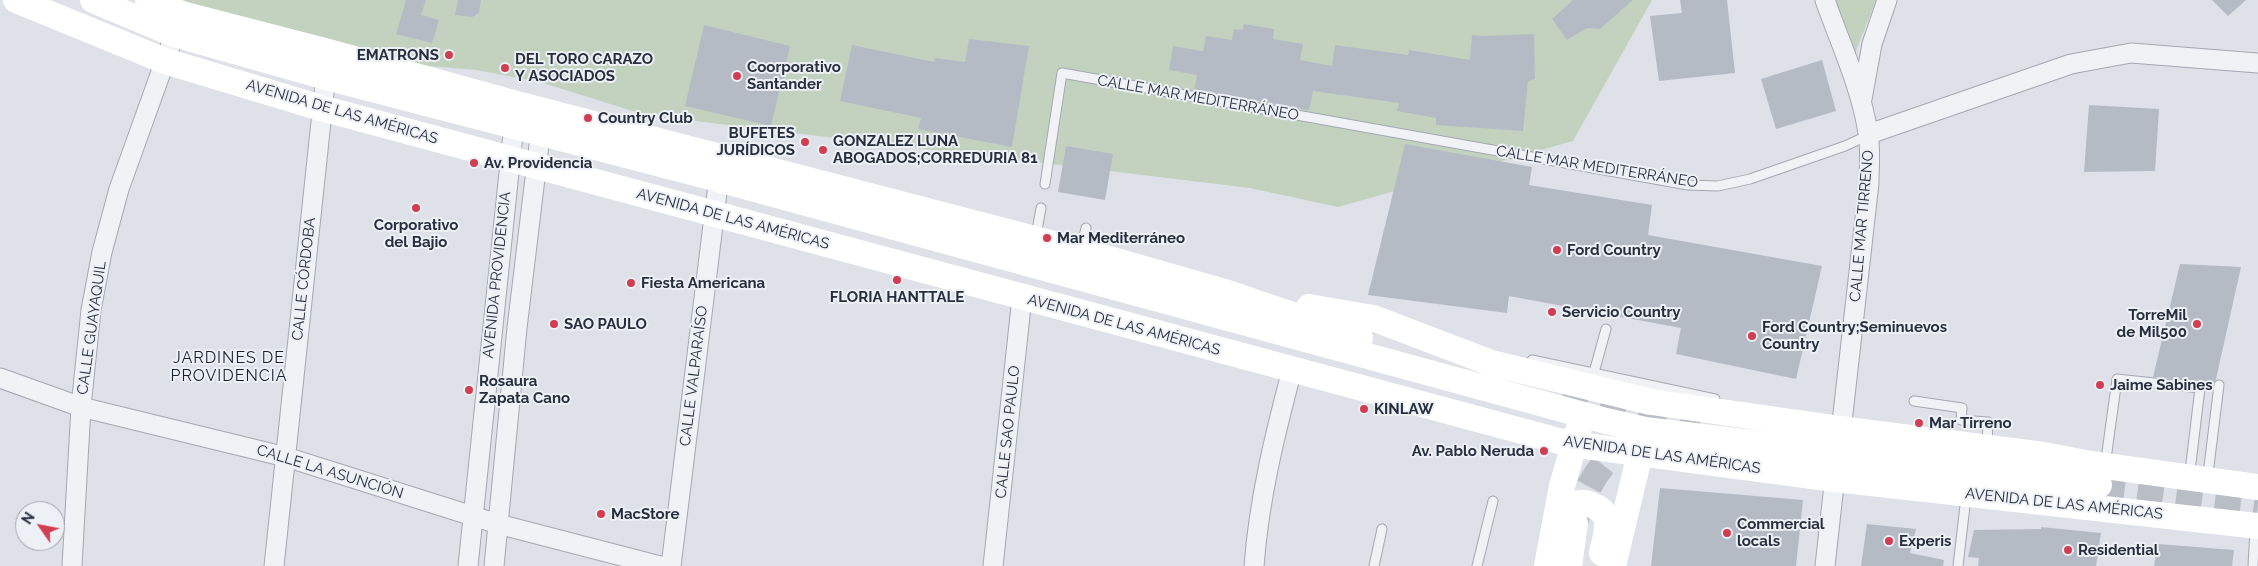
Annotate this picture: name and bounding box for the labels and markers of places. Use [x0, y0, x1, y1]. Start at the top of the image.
place label: EMATRONS [357, 46, 439, 64]
marker: EMATRONS [443, 49, 455, 61]
place label: DEL TORO CARAZO Y ASOCIADOS [515, 50, 653, 85]
place label: Coorporativo Santander [747, 58, 841, 93]
marker: DEL TORO CARAZO Y ASOCIADOS [499, 62, 511, 74]
marker: Coorporativo Santander [731, 70, 743, 82]
place label: Country Club [598, 109, 693, 127]
marker: Country Club [582, 112, 594, 124]
place label: BUFETES JURÍDICOS [716, 124, 795, 159]
place label: GONZALEZ LUNA ABOGADOS;CORREDURIA 81 [833, 132, 1038, 167]
marker: BUFETES JURÍDICOS [799, 136, 811, 148]
marker: GONZALEZ LUNA ABOGADOS;CORREDURIA 81 [817, 144, 829, 156]
place label: Av. Providencia [484, 154, 592, 172]
marker: Av. Providencia [468, 157, 480, 169]
marker: Corporativo del Bajio [410, 202, 422, 214]
place label: Corporativo del Bajio [374, 216, 458, 251]
place label: Mar Mediterráneo [1057, 229, 1185, 247]
marker: Mar Mediterráneo [1041, 232, 1053, 244]
place label: Ford Country [1567, 241, 1661, 259]
marker: Ford Country [1551, 244, 1563, 256]
place label: Fiesta Americana [641, 274, 765, 292]
marker: FLORIA HANTTALE [891, 274, 903, 286]
marker: Fiesta Americana [625, 277, 637, 289]
place label: FLORIA HANTTALE [830, 288, 964, 306]
place label: Servicio Country [1562, 303, 1680, 321]
marker: Servicio Country [1546, 306, 1558, 318]
place label: TorreMil de Mil500 [2116, 306, 2187, 341]
place label: SAO PAULO [564, 315, 647, 333]
marker: SAO PAULO [548, 318, 560, 330]
place label: Ford Country;Seminuevos Country [1762, 318, 1947, 353]
marker: TorreMil de Mil500 [2191, 318, 2203, 330]
marker: Ford Country;Seminuevos Country [1746, 330, 1758, 342]
place label: Rosaura Zapata Cano [479, 372, 570, 407]
place label: Jaime Sabines [2110, 376, 2213, 394]
marker: Jaime Sabines [2094, 379, 2106, 391]
marker: Rosaura Zapata Cano [463, 384, 475, 396]
place label: KINLAW [1374, 400, 1434, 418]
marker: KINLAW [1358, 403, 1370, 415]
place label: Mar Tirreno [1929, 414, 2012, 432]
marker: Mar Tirreno [1913, 417, 1925, 429]
place label: Av. Pablo Neruda [1412, 442, 1534, 460]
marker: Av. Pablo Neruda [1538, 445, 1550, 457]
place label: MacStore [611, 505, 679, 523]
marker: MacStore [595, 508, 607, 520]
place label: Commercial locals [1737, 515, 1825, 550]
marker: Commercial locals [1721, 527, 1733, 539]
place label: Experis [1899, 532, 1952, 550]
marker: Experis [1883, 535, 1895, 547]
place label: Residential [2078, 541, 2159, 559]
marker: Residential [2062, 544, 2074, 556]

